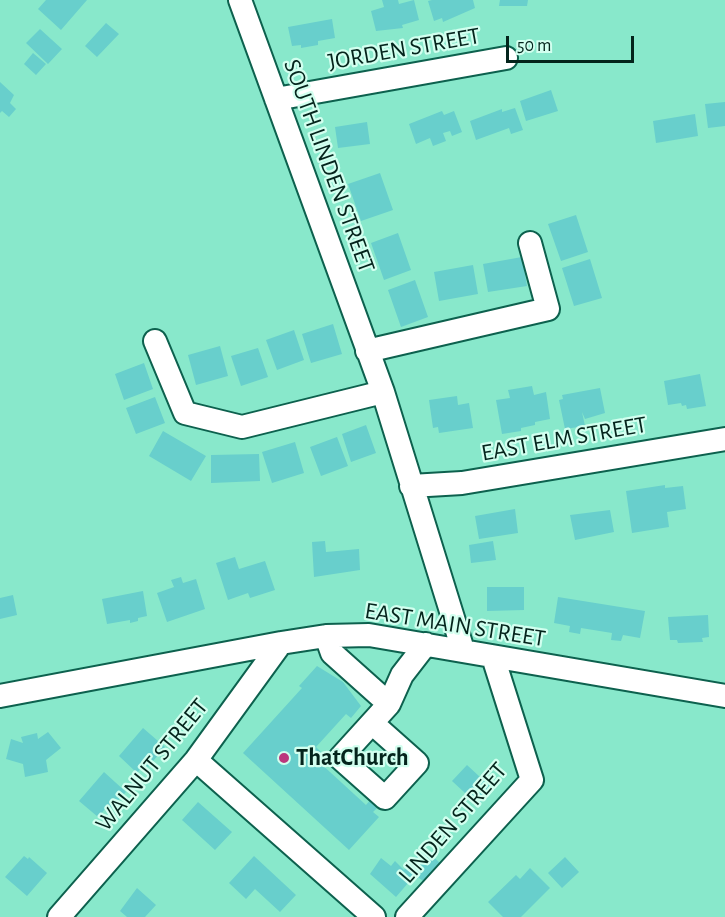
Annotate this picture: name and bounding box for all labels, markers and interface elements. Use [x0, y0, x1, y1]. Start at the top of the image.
street label: JORDEN STREET [326, 21, 482, 77]
scale bar [509, 24, 636, 62]
text: 50 m [517, 37, 551, 55]
street label: SOUTH LINDEN STREET [277, 55, 381, 277]
street label: EAST ELM STREET [479, 410, 649, 468]
street label: EAST MAIN STREET [363, 596, 547, 654]
street label: WALNUT STREET [90, 693, 214, 837]
place label: ThatChurch [296, 744, 409, 772]
marker: ThatChurch [277, 751, 291, 765]
street label: LINDEN STREET [393, 757, 513, 889]

